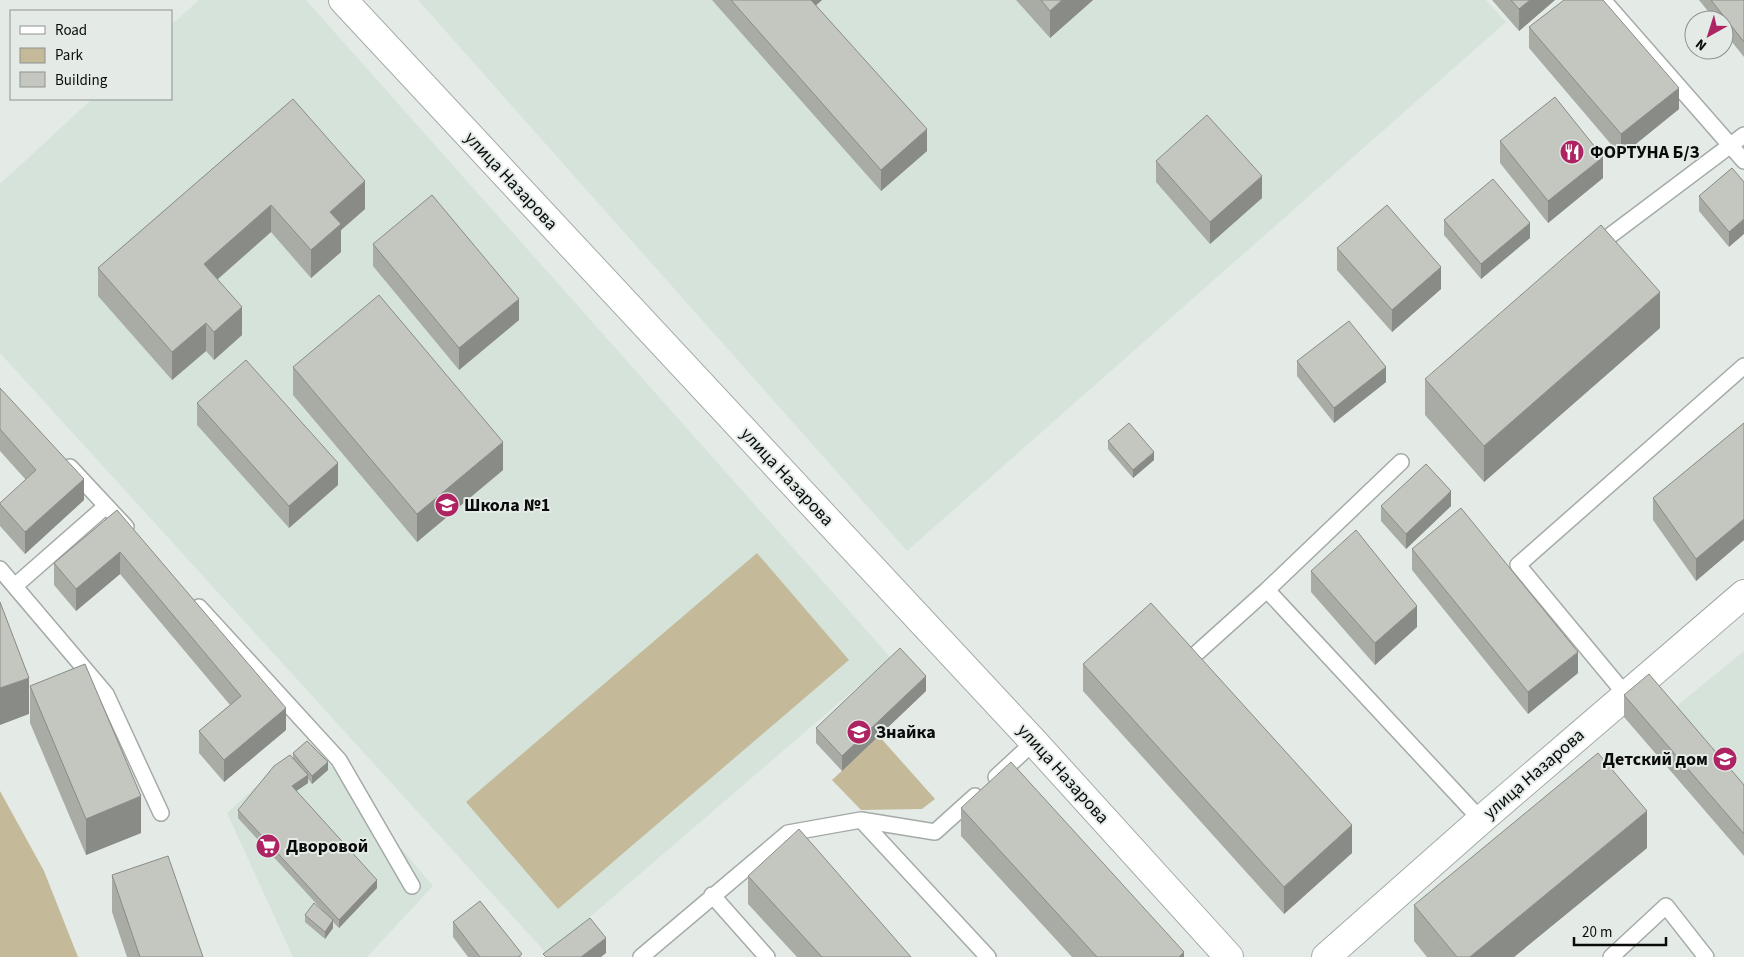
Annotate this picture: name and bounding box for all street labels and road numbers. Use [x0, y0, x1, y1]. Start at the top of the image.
street label: улица Назарова [459, 126, 563, 236]
street label: улица Назарова [735, 422, 839, 532]
street label: улица Назарова [1011, 719, 1115, 829]
street label: улица Назарова [1478, 723, 1590, 825]

